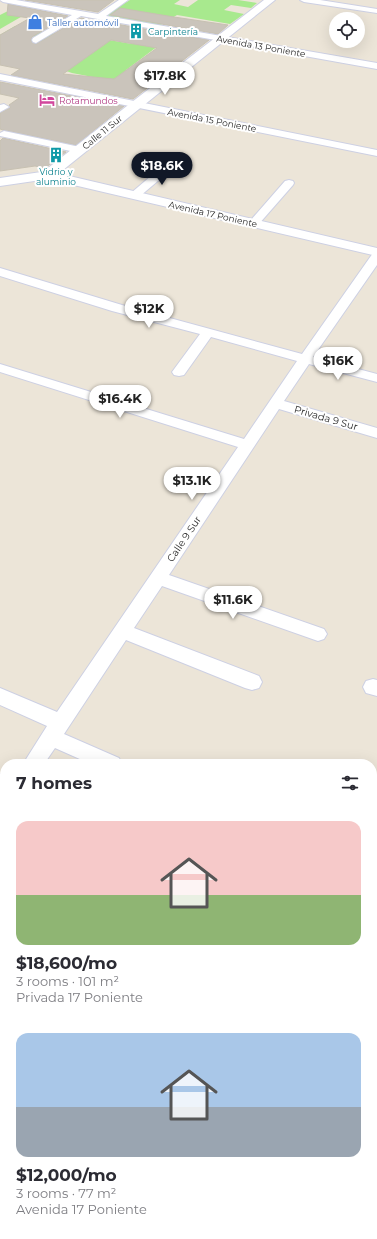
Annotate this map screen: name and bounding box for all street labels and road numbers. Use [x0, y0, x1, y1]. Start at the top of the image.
street label: Avenida 13 Poniente [216, 33, 307, 59]
street label: Avenida 15 Poniente [167, 106, 258, 134]
street label: Calle 11 Sur [80, 112, 125, 151]
street label: Avenida 17 Poniente [168, 198, 259, 230]
street label: Privada 9 Sur [293, 403, 359, 433]
street label: Calle 9 Sur [164, 514, 204, 564]

